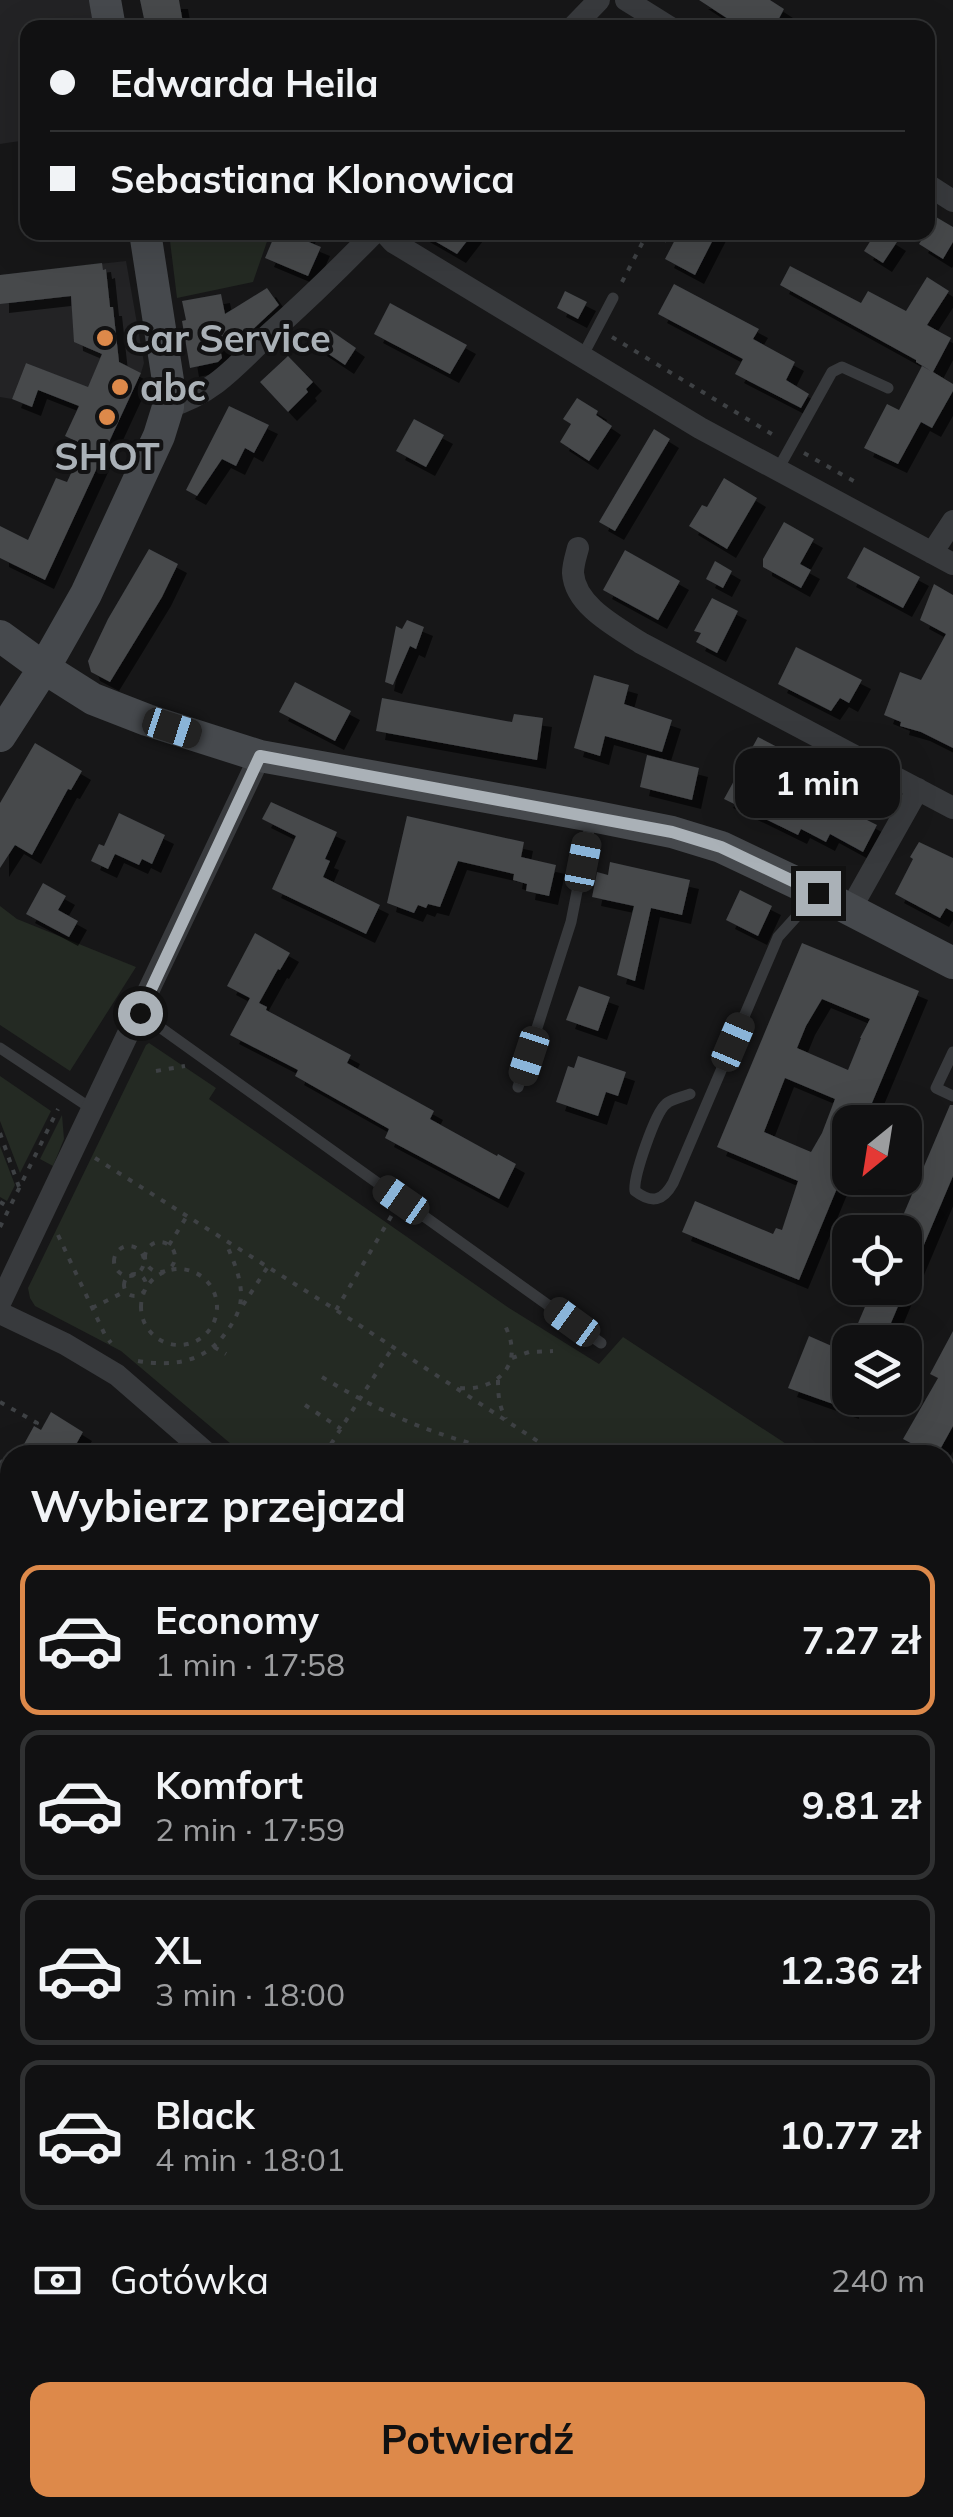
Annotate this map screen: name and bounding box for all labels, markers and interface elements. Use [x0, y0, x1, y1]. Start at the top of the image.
text: Edwarda Heila [110, 59, 379, 107]
text: Sebastiana Klonowica [110, 155, 515, 203]
place label: Car Service [125, 314, 331, 362]
marker: Car Service [94, 327, 116, 349]
place label: abc [140, 363, 206, 411]
marker: abc [109, 376, 131, 398]
marker: SHOT [96, 406, 118, 428]
place label: SHOT [54, 432, 160, 480]
car [139, 704, 205, 752]
callout: 1 min [736, 748, 900, 818]
text: 1 min [775, 763, 860, 803]
car [563, 830, 603, 894]
route end [796, 871, 841, 916]
route start [118, 991, 163, 1036]
car [707, 1009, 759, 1075]
car [505, 1023, 553, 1089]
north arrow [832, 1105, 922, 1195]
map controls [832, 1105, 922, 1415]
car [368, 1171, 434, 1229]
button: locate [832, 1215, 922, 1305]
car [539, 1292, 605, 1352]
button: layers [832, 1325, 922, 1415]
text: Wybierz przejazd [30, 1477, 406, 1533]
icon: car [35, 1595, 125, 1685]
text: Economy [155, 1596, 319, 1644]
text: 7.27 zł [802, 1616, 920, 1664]
text: 1 min · 17:58 [155, 1644, 345, 1684]
icon: car [35, 1760, 125, 1850]
text: Komfort [155, 1761, 303, 1809]
text: 9.81 zł [802, 1781, 920, 1829]
text: 2 min · 17:59 [155, 1809, 345, 1849]
icon: car [35, 1925, 125, 2015]
text: XL [155, 1926, 202, 1974]
text: 12.36 zł [779, 1946, 920, 1994]
text: 3 min · 18:00 [155, 1974, 345, 2014]
icon: car [35, 2090, 125, 2180]
text: Black [155, 2091, 255, 2139]
text: 10.77 zł [779, 2111, 920, 2159]
text: 4 min · 18:01 [155, 2139, 345, 2179]
icon: cash [30, 2253, 85, 2308]
text: Gotówka [110, 2256, 269, 2304]
text: 240 m [831, 2260, 925, 2300]
button: Potwierdź [30, 2382, 925, 2497]

